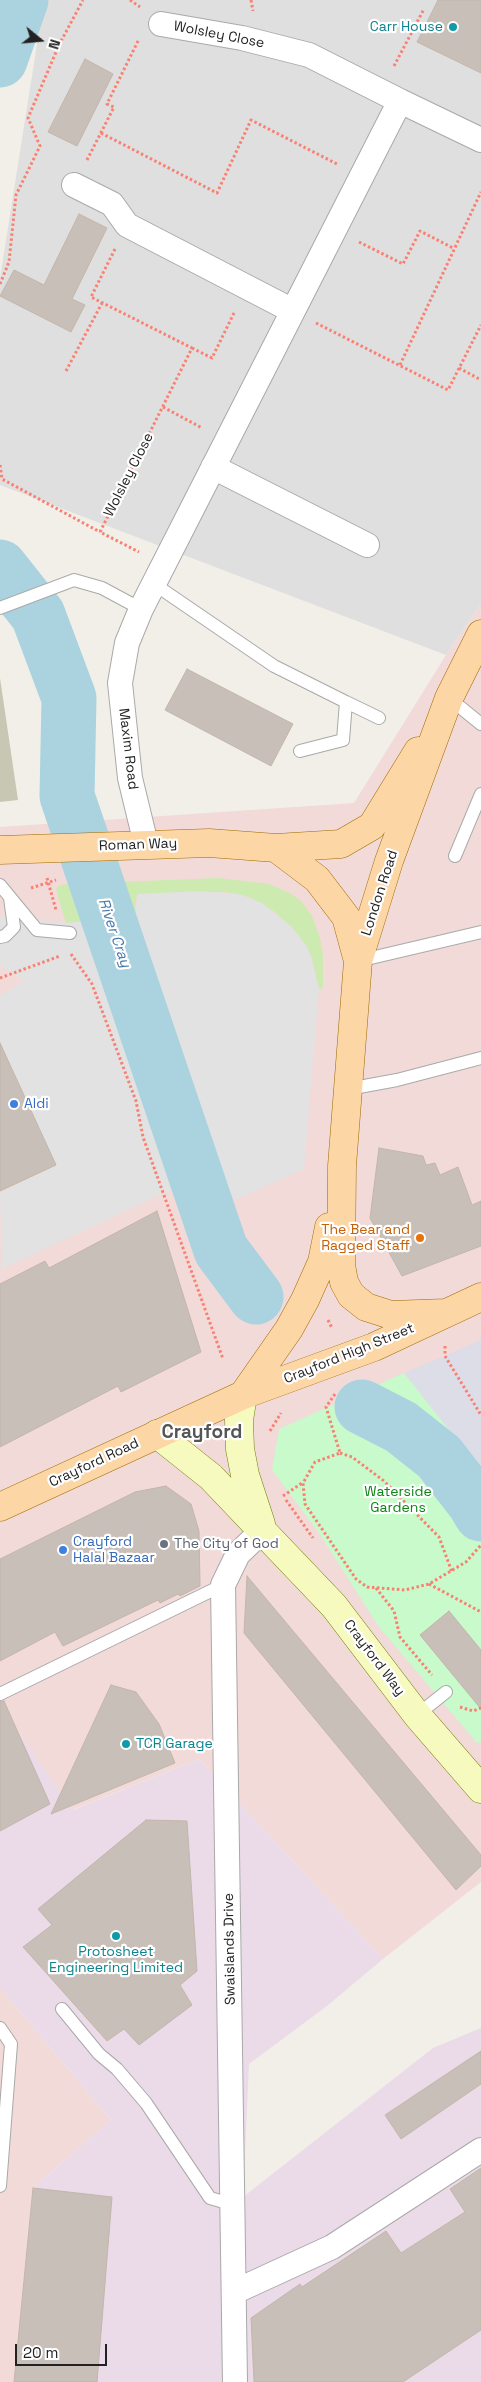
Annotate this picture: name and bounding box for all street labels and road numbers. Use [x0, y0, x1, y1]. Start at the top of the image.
street label: Wolsley Close [172, 18, 266, 52]
street label: Wolsley Close [101, 430, 157, 520]
street label: Maxim Road [115, 707, 141, 791]
street label: Roman Way [99, 835, 177, 855]
street label: London Road [358, 848, 402, 938]
street label: Crayford High Street [281, 1320, 417, 1388]
street label: Crayford Road [47, 1435, 141, 1491]
street label: Crayford Way [340, 1617, 408, 1699]
street label: Swaislands Drive [221, 1893, 239, 2005]

